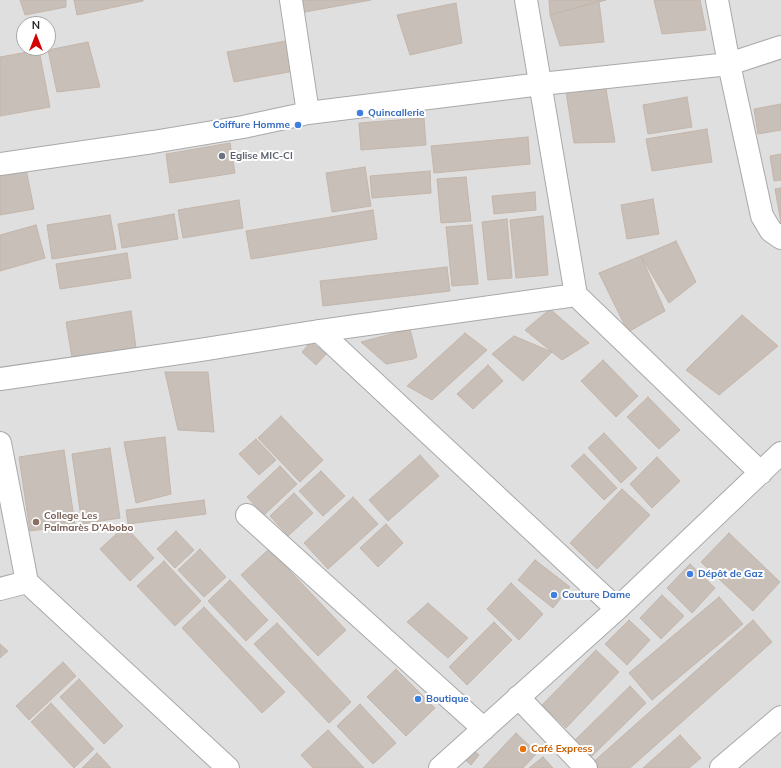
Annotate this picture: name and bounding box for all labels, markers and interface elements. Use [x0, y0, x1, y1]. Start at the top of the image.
north arrow [16, 16, 56, 56]
text: N [32, 18, 40, 32]
place label: Quincallerie [368, 107, 424, 119]
marker: Quincallerie [355, 108, 365, 118]
place label: Coiffure Homme [213, 119, 290, 131]
marker: Coiffure Homme [293, 120, 303, 130]
place label: Eglise MIC-CI [230, 150, 293, 162]
marker: Eglise MIC-CI [217, 151, 227, 161]
place label: College Les Palmarès D'Abobo [44, 510, 133, 534]
marker: College Les Palmarès D'Abobo [31, 517, 41, 527]
place label: Dépôt de Gaz [698, 568, 763, 580]
marker: Dépôt de Gaz [685, 569, 695, 579]
place label: Couture Dame [562, 589, 630, 601]
marker: Couture Dame [549, 590, 559, 600]
place label: Boutique [426, 693, 469, 705]
marker: Boutique [413, 694, 423, 704]
place label: Café Express [531, 743, 593, 755]
marker: Café Express [518, 744, 528, 754]

